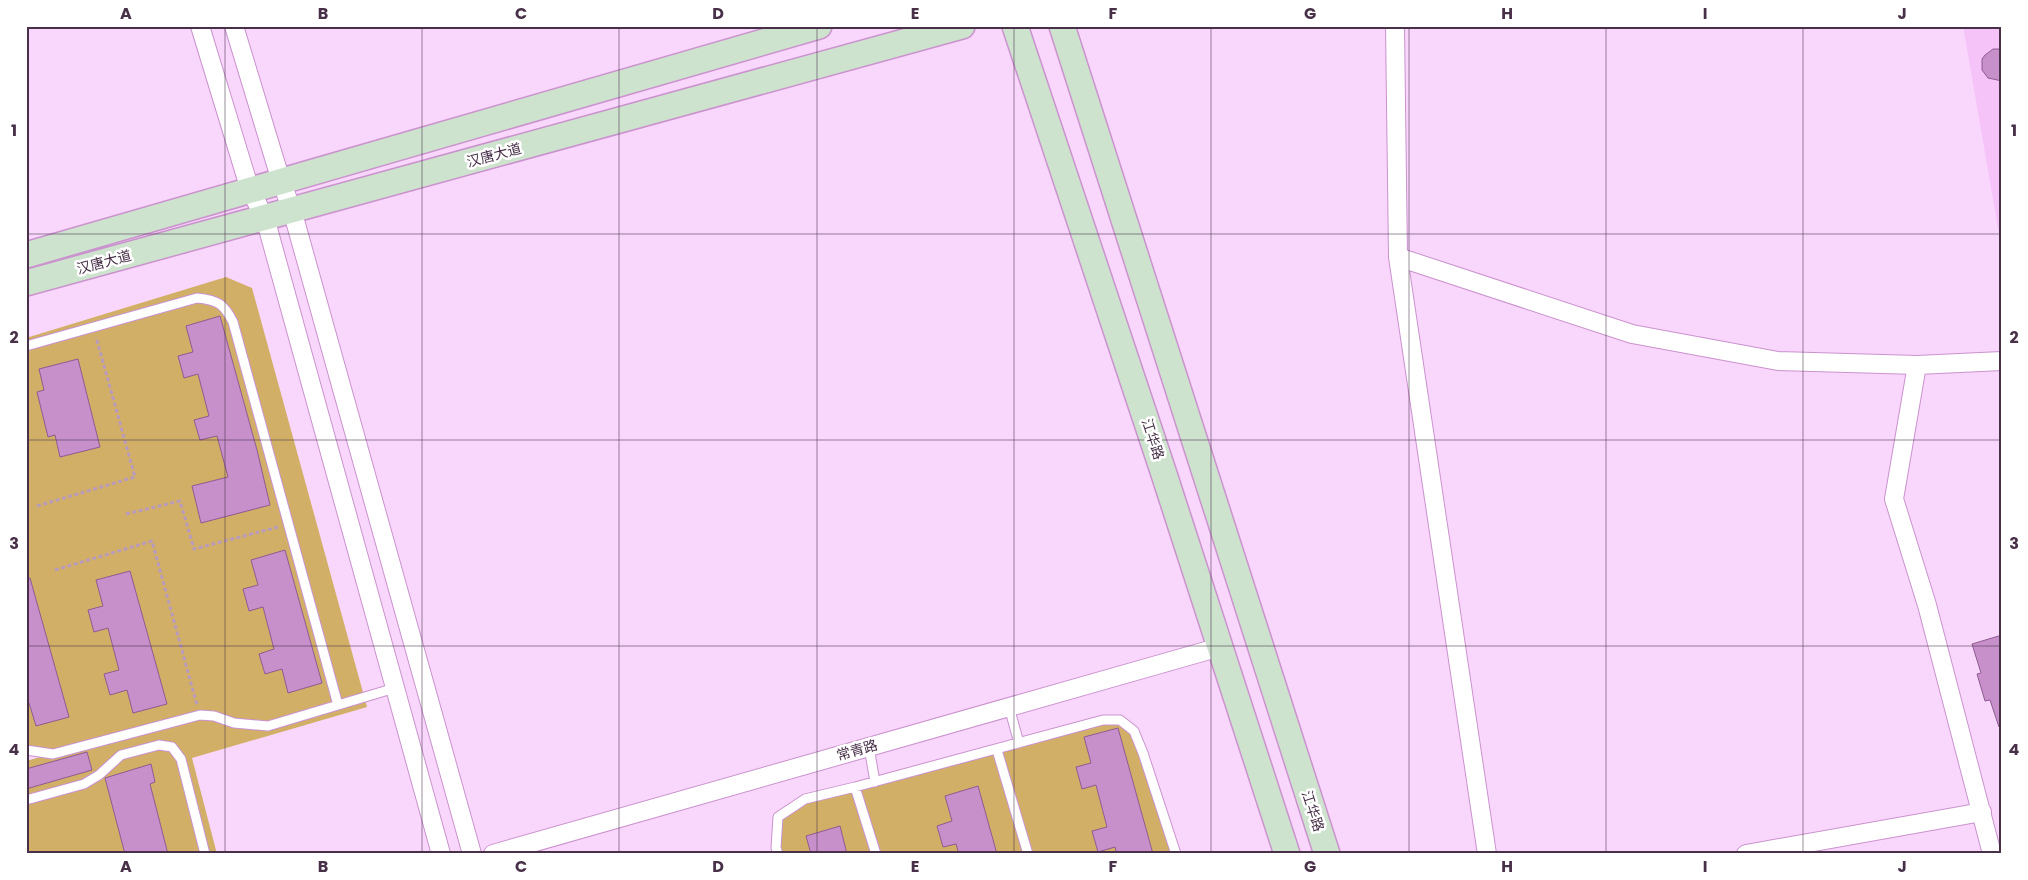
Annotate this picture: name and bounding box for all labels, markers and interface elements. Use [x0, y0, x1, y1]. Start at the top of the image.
text: A [120, 2, 132, 25]
text: B [318, 2, 328, 25]
text: C [515, 2, 527, 25]
text: D [712, 2, 724, 25]
text: E [911, 2, 919, 25]
text: F [1109, 2, 1118, 25]
text: G [1304, 2, 1316, 25]
text: H [1501, 2, 1513, 25]
text: I [1703, 2, 1707, 25]
text: J [1897, 2, 1907, 25]
text: 1 [11, 119, 17, 142]
text: 1 [2011, 119, 2017, 142]
street label: 汉唐大道 [464, 138, 524, 172]
street label: 汉唐大道 [74, 245, 134, 279]
text: 2 [9, 326, 19, 349]
text: 2 [2009, 326, 2019, 349]
street label: 江华路 [1137, 416, 1169, 462]
text: 3 [9, 532, 19, 555]
text: 3 [2009, 532, 2019, 555]
street label: 常青路 [834, 735, 880, 765]
text: 4 [9, 738, 20, 761]
text: 4 [2009, 738, 2020, 761]
street label: 江华路 [1297, 788, 1329, 834]
text: A [120, 855, 132, 878]
text: B [318, 855, 328, 878]
text: C [515, 855, 527, 878]
text: D [712, 855, 724, 878]
text: E [911, 855, 919, 878]
text: F [1109, 855, 1118, 878]
text: G [1304, 855, 1316, 878]
text: H [1501, 855, 1513, 878]
text: I [1703, 855, 1707, 878]
text: J [1897, 855, 1907, 878]

